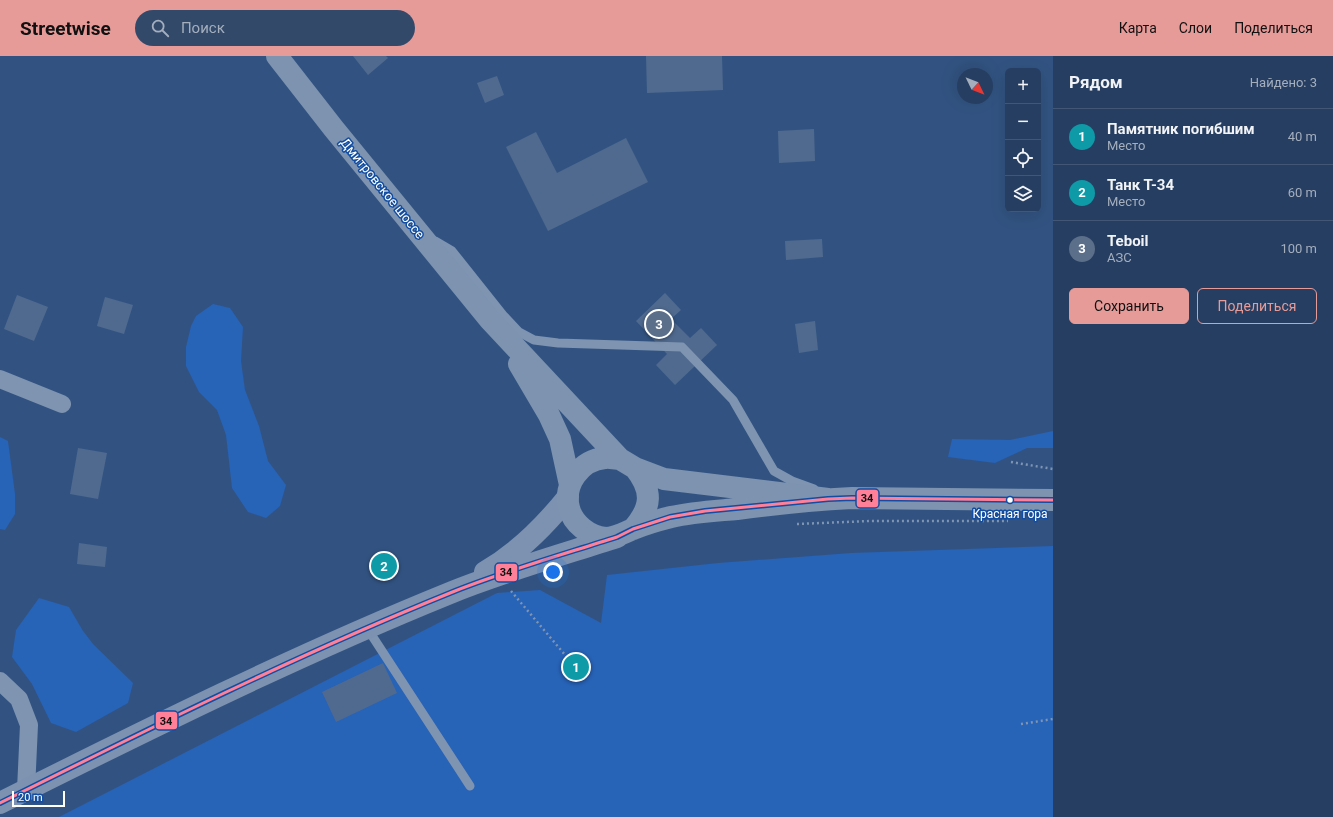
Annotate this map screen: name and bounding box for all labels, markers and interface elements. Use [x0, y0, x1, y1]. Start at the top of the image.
search box [135, 10, 415, 46]
text: Streetwise [20, 17, 111, 40]
icon: search [149, 17, 171, 39]
text: Поиск [181, 19, 225, 37]
text: Карта [1119, 20, 1157, 36]
text: Слои [1179, 20, 1212, 36]
text: Поделиться [1234, 20, 1313, 36]
north arrow [957, 68, 993, 104]
map controls [1005, 68, 1041, 212]
button: + [1005, 68, 1041, 104]
text: Рядом [1069, 72, 1123, 92]
text: Найдено: 3 [1250, 75, 1317, 90]
button: − [1005, 104, 1041, 140]
text: Памятник погибшим [1107, 120, 1255, 138]
text: 1 [1078, 129, 1086, 144]
text: 40 m [1288, 129, 1317, 144]
street label: Дмитровское шоссе [337, 135, 428, 242]
text: Место [1107, 138, 1145, 153]
button: locate [1005, 140, 1041, 176]
button: layers [1005, 176, 1041, 212]
text: Танк Т-34 [1107, 176, 1174, 194]
text: 2 [1078, 185, 1086, 200]
text: 60 m [1288, 185, 1317, 200]
text: Место [1107, 194, 1145, 209]
text: Teboil [1107, 232, 1149, 250]
text: 3 [1078, 241, 1086, 256]
text: 100 m [1280, 241, 1317, 256]
text: АЗС [1107, 250, 1132, 265]
button: Сохранить [1069, 288, 1189, 324]
button: Поделиться [1197, 288, 1317, 324]
pin: 3 [646, 309, 672, 339]
line badge: 34 [856, 489, 879, 508]
text: 34 [861, 492, 874, 505]
marker: Красная гора [1005, 495, 1015, 505]
place label: Красная гора [972, 507, 1048, 521]
pin: 2 [371, 551, 397, 581]
your location [543, 562, 563, 582]
line badge: 34 [495, 563, 518, 582]
text: 34 [500, 566, 513, 579]
pin: 1 [563, 652, 589, 682]
line badge: 34 [155, 711, 178, 730]
text: 34 [160, 715, 173, 728]
scale bar [12, 789, 65, 808]
text: 20 m [18, 791, 43, 804]

